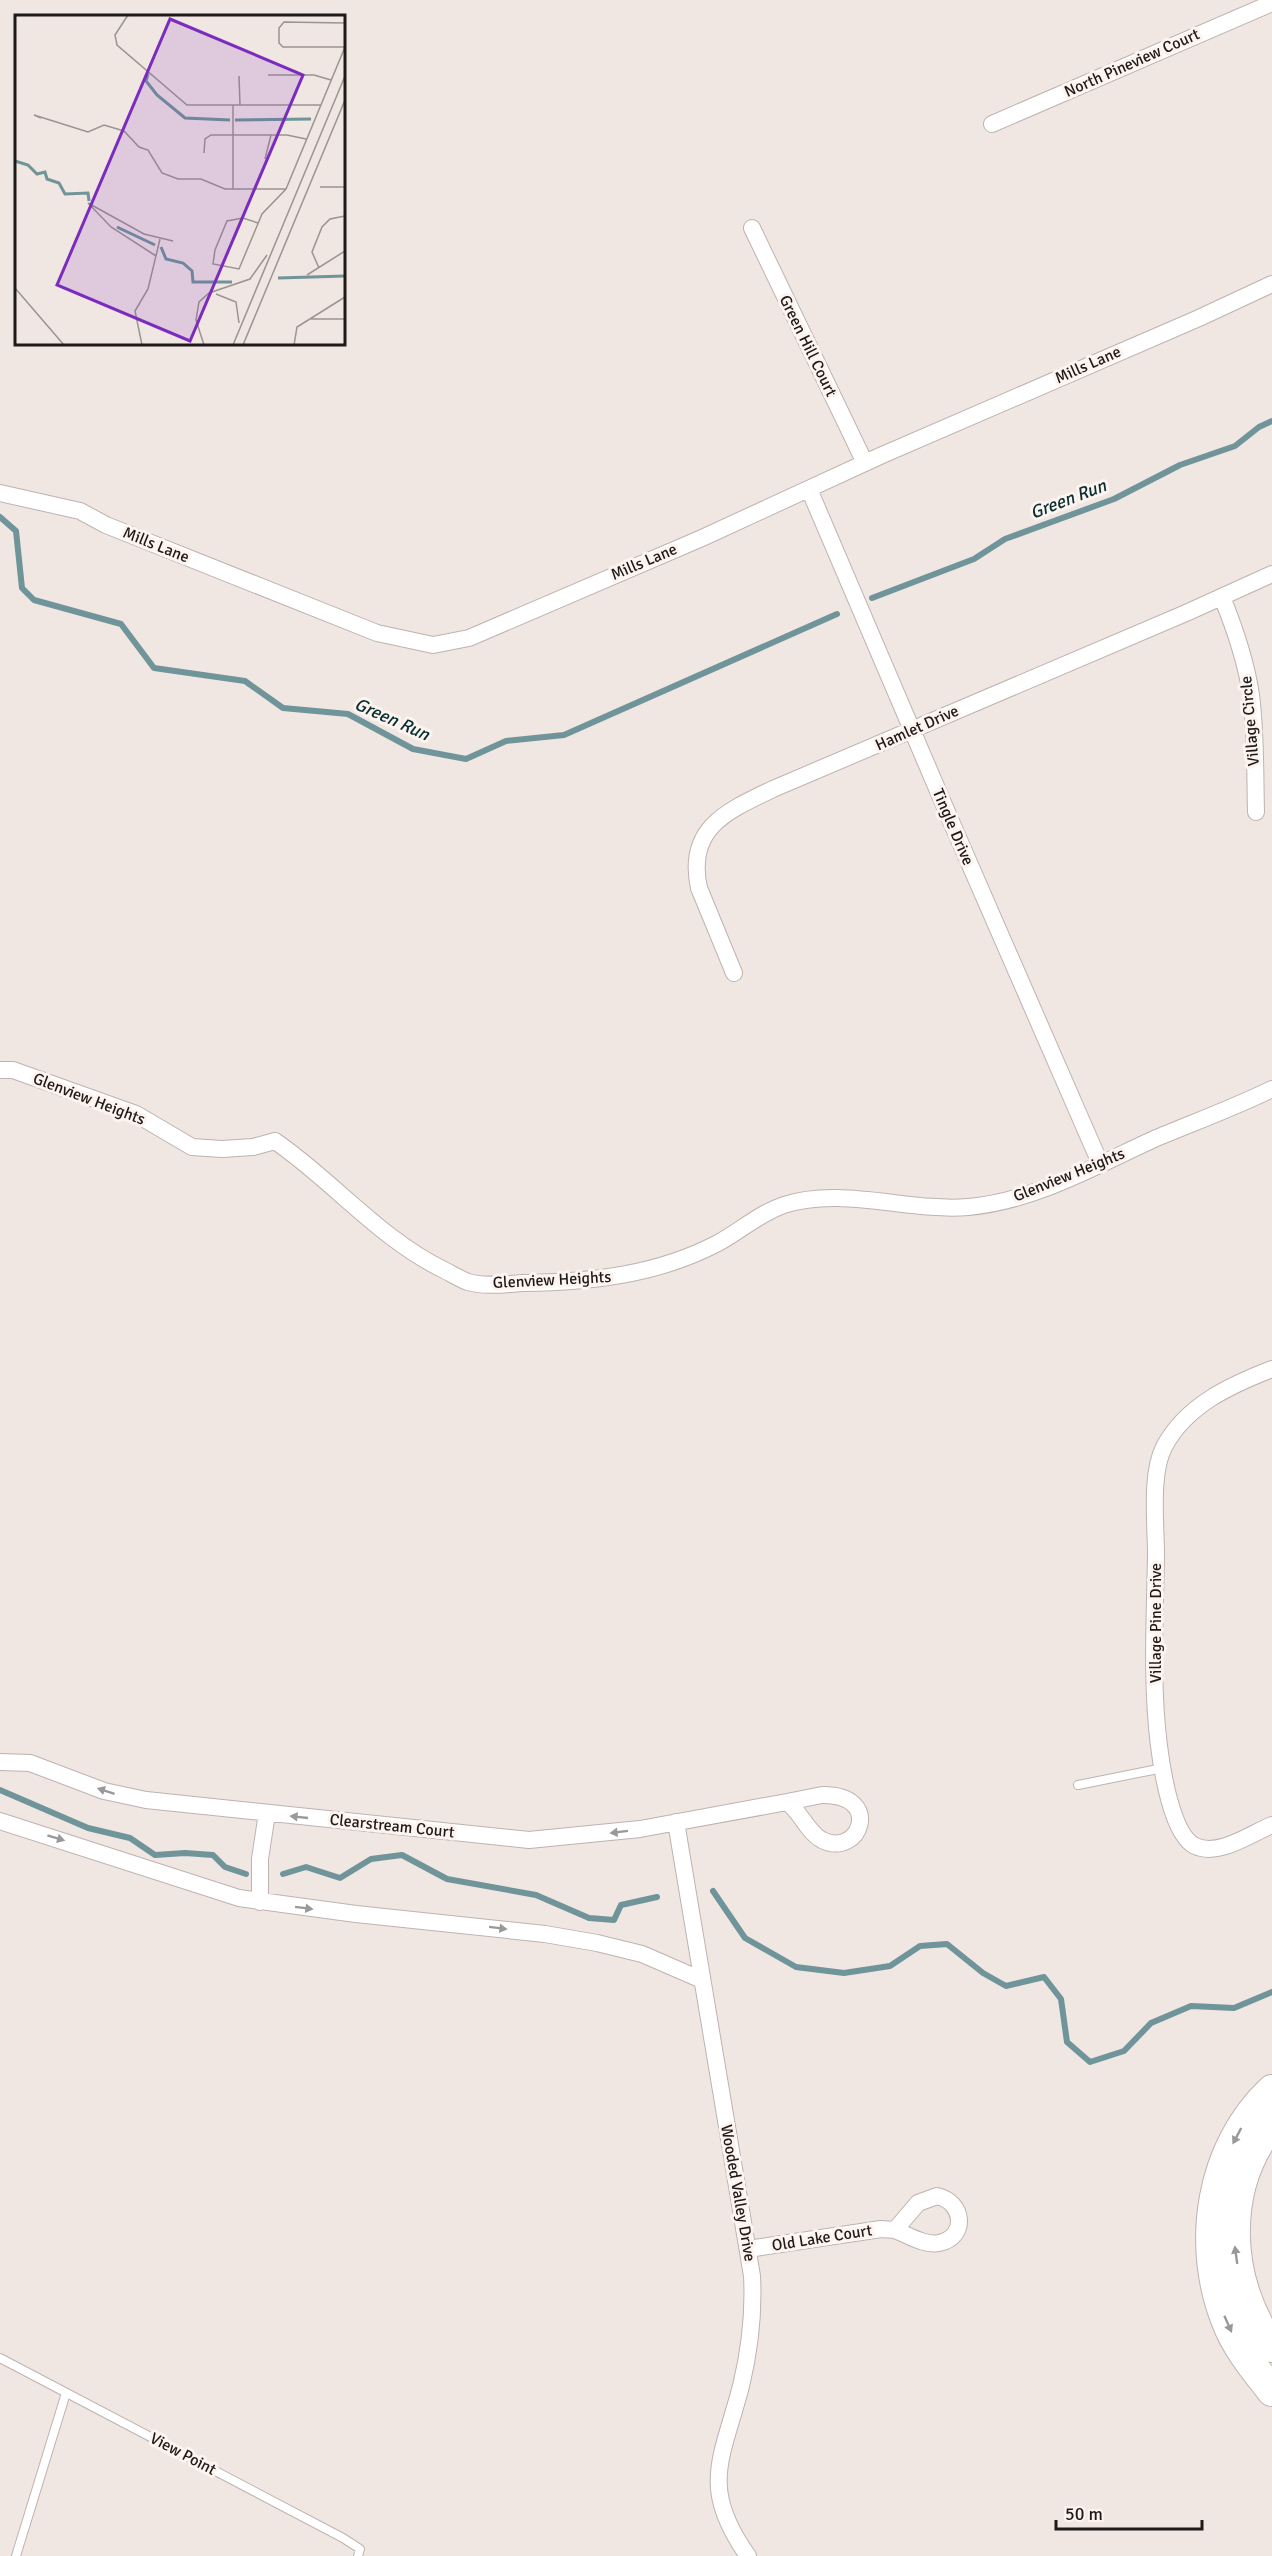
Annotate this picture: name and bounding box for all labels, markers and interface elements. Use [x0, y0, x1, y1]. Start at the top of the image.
inset map [15, 15, 345, 345]
street label: North Pineview Court [1061, 24, 1203, 102]
street label: Green Hill Court [775, 292, 841, 400]
street label: Mills Lane [1052, 342, 1124, 388]
water label: Green Run [1027, 474, 1110, 524]
street label: Mills Lane [120, 523, 192, 567]
street label: Mills Lane [608, 539, 680, 585]
street label: Village Circle [1236, 675, 1264, 767]
water label: Green Run [351, 693, 434, 746]
street label: Hamlet Drive [872, 701, 962, 755]
street label: Tingle Drive [928, 786, 978, 868]
street label: Glenview Heights [30, 1068, 148, 1130]
street label: Glenview Heights [1010, 1144, 1128, 1206]
street label: Glenview Heights [492, 1267, 612, 1293]
street label: Village Pine Drive [1146, 1563, 1166, 1683]
one-way arrow [97, 1786, 115, 1795]
street label: Clearstream Court [329, 1810, 456, 1843]
one-way arrow [290, 1812, 309, 1821]
one-way arrow [609, 1827, 628, 1836]
one-way arrow [47, 1834, 65, 1843]
one-way arrow [294, 1903, 313, 1912]
one-way arrow [488, 1924, 507, 1933]
street label: Wooded Valley Drive [716, 2123, 760, 2263]
one-way arrow [1232, 2128, 1242, 2145]
street label: Old Lake Court [771, 2220, 874, 2256]
one-way arrow [1231, 2246, 1240, 2265]
one-way arrow [1224, 2315, 1233, 2332]
street label: View Point [146, 2428, 220, 2480]
scale bar [1056, 2493, 1202, 2531]
text: 50 m [1065, 2503, 1103, 2525]

